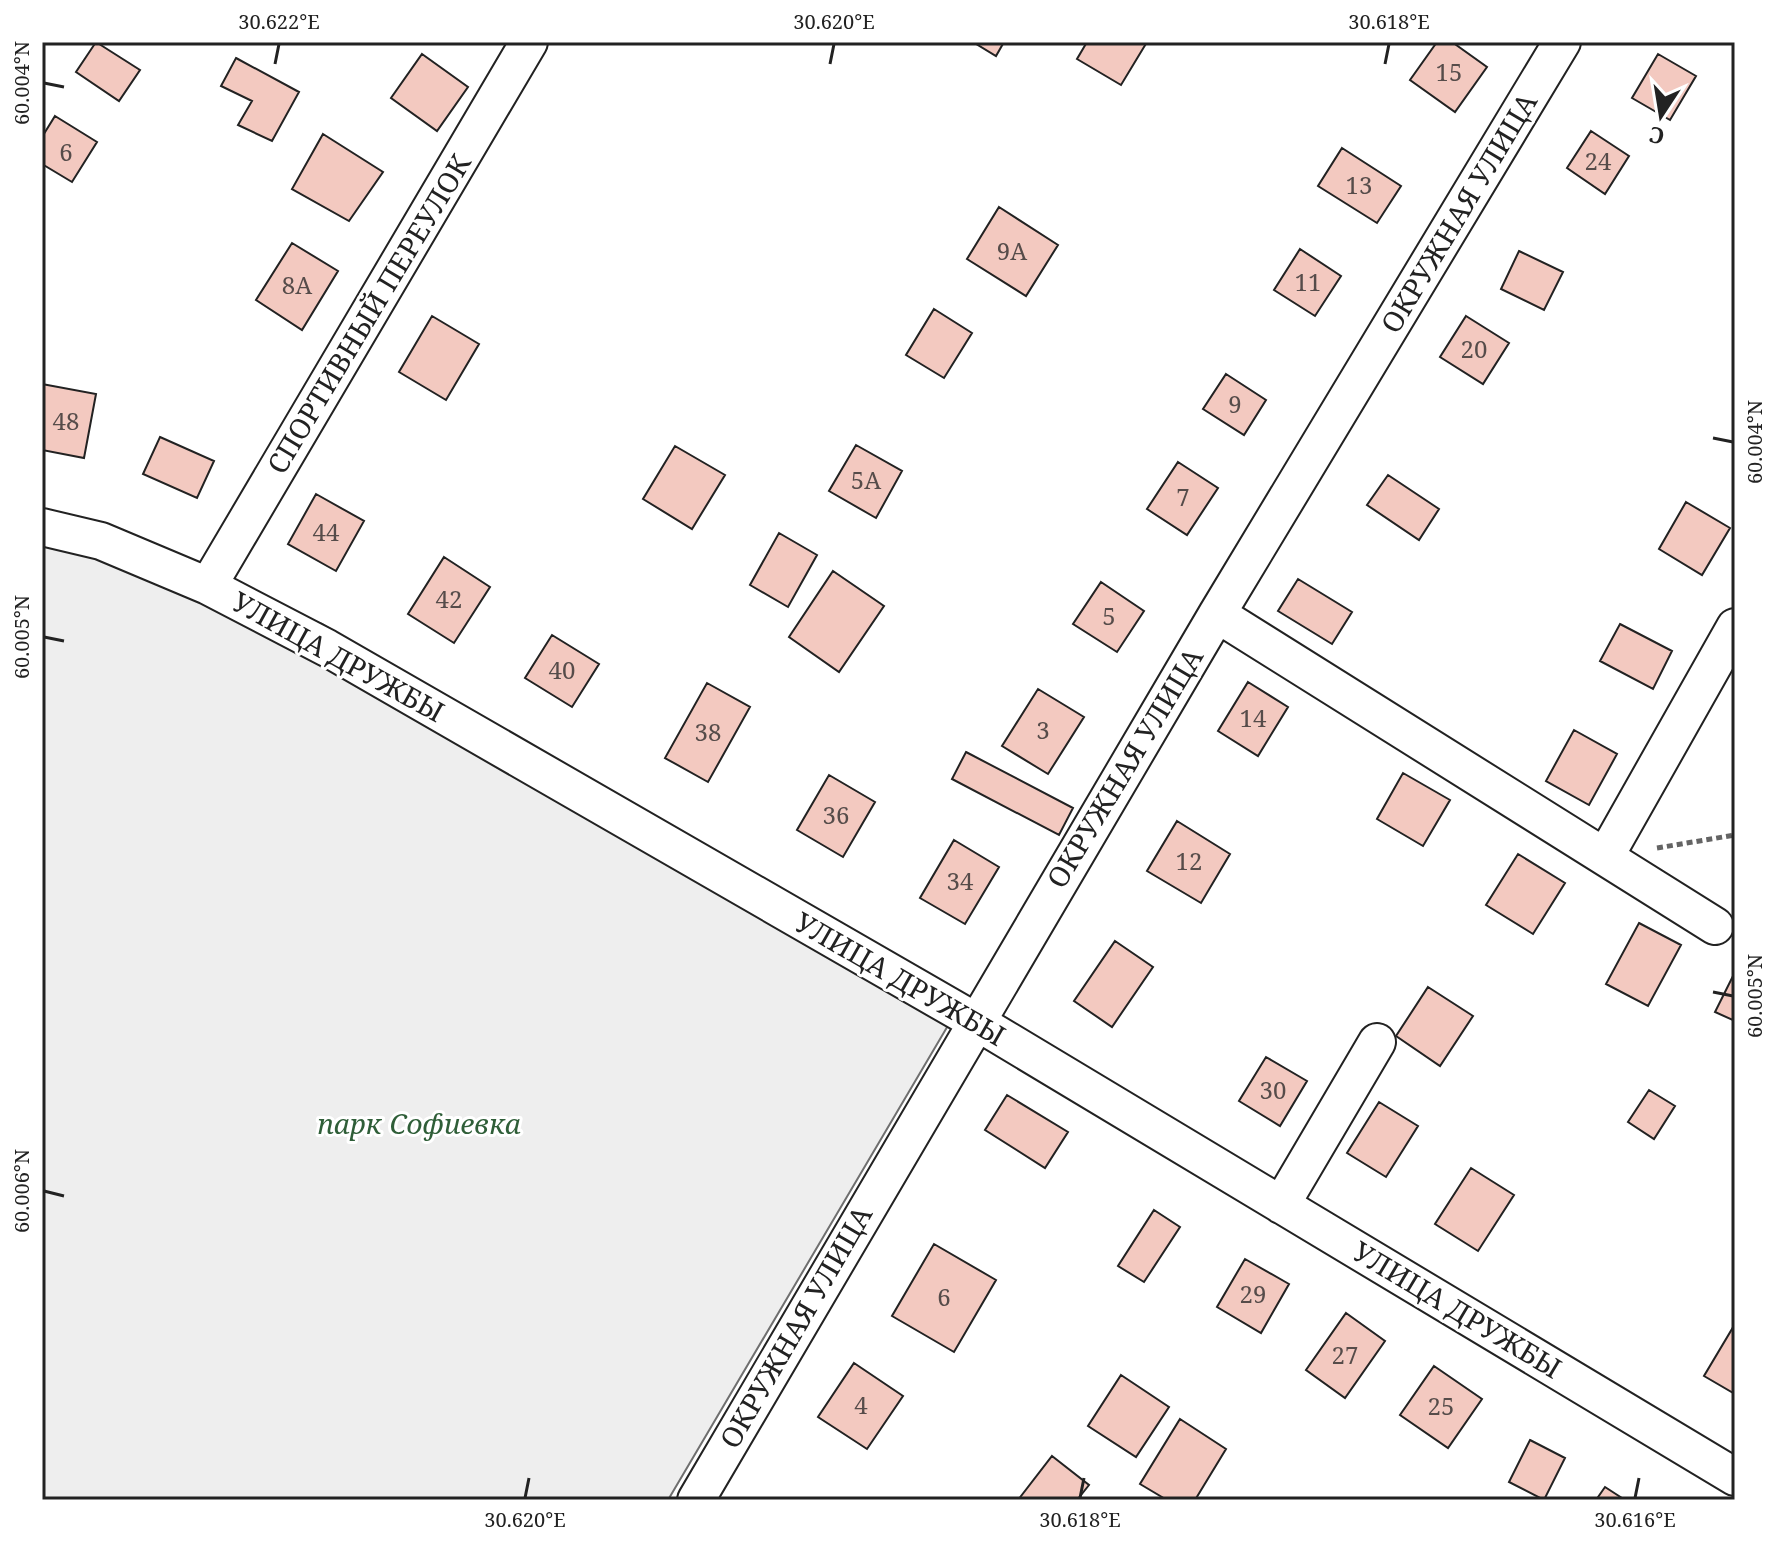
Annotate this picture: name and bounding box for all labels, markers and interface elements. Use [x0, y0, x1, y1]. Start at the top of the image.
text: 30.622°E [238, 8, 320, 35]
text: 30.620°E [793, 8, 875, 35]
text: 30.618°E [1348, 8, 1430, 35]
text: 60.004°N [8, 41, 35, 125]
house number: 15 [1436, 55, 1462, 88]
north arrow [1621, 76, 1701, 156]
street label: ОКРУЖНАЯ УЛИЦА [1371, 85, 1545, 340]
text: С [1646, 120, 1667, 153]
house number: 6 [59, 135, 73, 168]
house number: 24 [1585, 144, 1612, 177]
street label: СПОРТИВНЫЙ ПЕРЕУЛОК [257, 146, 479, 480]
house number: 13 [1346, 168, 1372, 201]
house number: 9А [997, 234, 1027, 267]
house number: 11 [1295, 265, 1321, 298]
house number: 8А [282, 268, 312, 301]
house number: 20 [1461, 332, 1487, 365]
house number: 9 [1228, 387, 1242, 420]
text: 60.004°N [1741, 400, 1768, 484]
house number: 48 [53, 404, 79, 437]
house number: 5А [851, 463, 881, 496]
house number: 7 [1176, 480, 1190, 513]
house number: 44 [313, 515, 340, 548]
street label: УЛИЦА ДРУЖБЫ [226, 582, 451, 730]
house number: 42 [436, 582, 462, 615]
text: 60.005°N [8, 595, 35, 679]
house number: 5 [1102, 599, 1116, 632]
street label: ОКРУЖНАЯ УЛИЦА [1037, 640, 1211, 895]
house number: 40 [549, 653, 575, 686]
house number: 14 [1240, 701, 1267, 734]
house number: 3 [1036, 713, 1050, 746]
house number: 38 [695, 715, 721, 748]
house number: 36 [823, 798, 849, 831]
house number: 12 [1176, 844, 1202, 877]
house number: 34 [947, 864, 974, 897]
street label: УЛИЦА ДРУЖБЫ [788, 902, 1013, 1054]
text: 60.005°N [1741, 954, 1768, 1038]
house number: 30 [1260, 1073, 1286, 1106]
park label: парк Софиевка [317, 1104, 521, 1142]
text: 60.006°N [8, 1149, 35, 1233]
street label: ОКРУЖНАЯ УЛИЦА [710, 1198, 880, 1455]
street label: УЛИЦА ДРУЖБЫ [1346, 1232, 1569, 1386]
house number: 29 [1240, 1277, 1266, 1310]
house number: 6 [937, 1280, 951, 1313]
house number: 27 [1332, 1338, 1358, 1371]
house number: 4 [854, 1388, 868, 1421]
house number: 25 [1428, 1389, 1454, 1422]
text: 30.620°E [484, 1506, 566, 1533]
text: 30.618°E [1039, 1506, 1121, 1533]
text: 30.616°E [1594, 1506, 1676, 1533]

